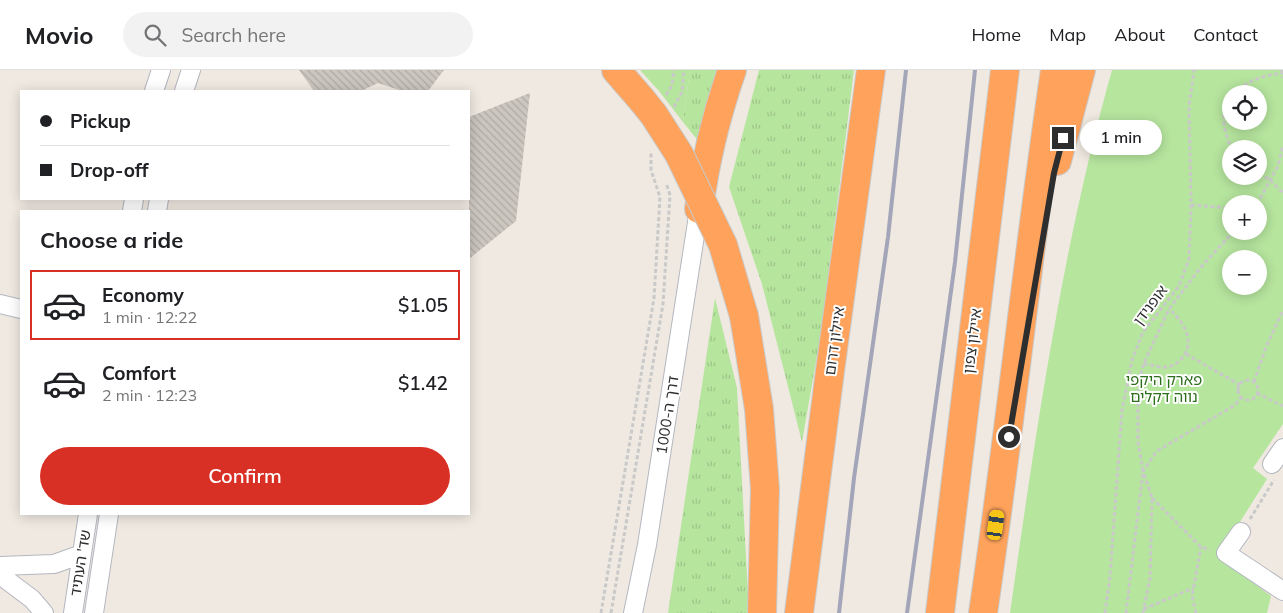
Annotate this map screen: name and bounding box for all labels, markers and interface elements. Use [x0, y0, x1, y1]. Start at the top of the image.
search box [123, 12, 473, 57]
text: Movio [25, 20, 93, 50]
icon: search [141, 21, 169, 49]
text: Search here [181, 23, 286, 47]
text: Home [971, 23, 1021, 46]
text: Map [1049, 23, 1086, 46]
text: About [1114, 23, 1165, 46]
text: Contact [1193, 23, 1258, 46]
map controls [1222, 85, 1267, 295]
button: locate [1222, 85, 1267, 130]
text: Pickup [70, 109, 131, 133]
callout: 1 min [1080, 120, 1163, 156]
route end [1052, 127, 1074, 149]
text: 1 min [1100, 127, 1142, 147]
button: layers [1222, 140, 1267, 185]
text: Drop-off [70, 158, 148, 182]
button: + [1222, 195, 1267, 240]
text: Choose a ride [40, 226, 183, 254]
button: − [1222, 250, 1267, 295]
street label: אופנידן [1129, 281, 1171, 329]
icon: car [42, 283, 87, 328]
text: Economy [102, 283, 184, 307]
text: $1.05 [398, 293, 448, 317]
street label: איילון דרום [820, 305, 848, 377]
text: 1 min · 12:22 [102, 307, 197, 327]
street label: איילון צפון [959, 307, 985, 375]
icon: car [42, 361, 87, 406]
text: Comfort [102, 361, 176, 385]
park label: פארק היקפי נווה דקלים [1126, 370, 1202, 406]
text: $1.42 [398, 371, 448, 395]
street label: דרך ה-1000 [651, 374, 683, 456]
text: 2 min · 12:23 [102, 385, 197, 405]
route start [998, 426, 1020, 448]
button: Confirm [40, 447, 450, 505]
car [986, 509, 1005, 541]
street label: שד' העתיד [65, 528, 95, 598]

